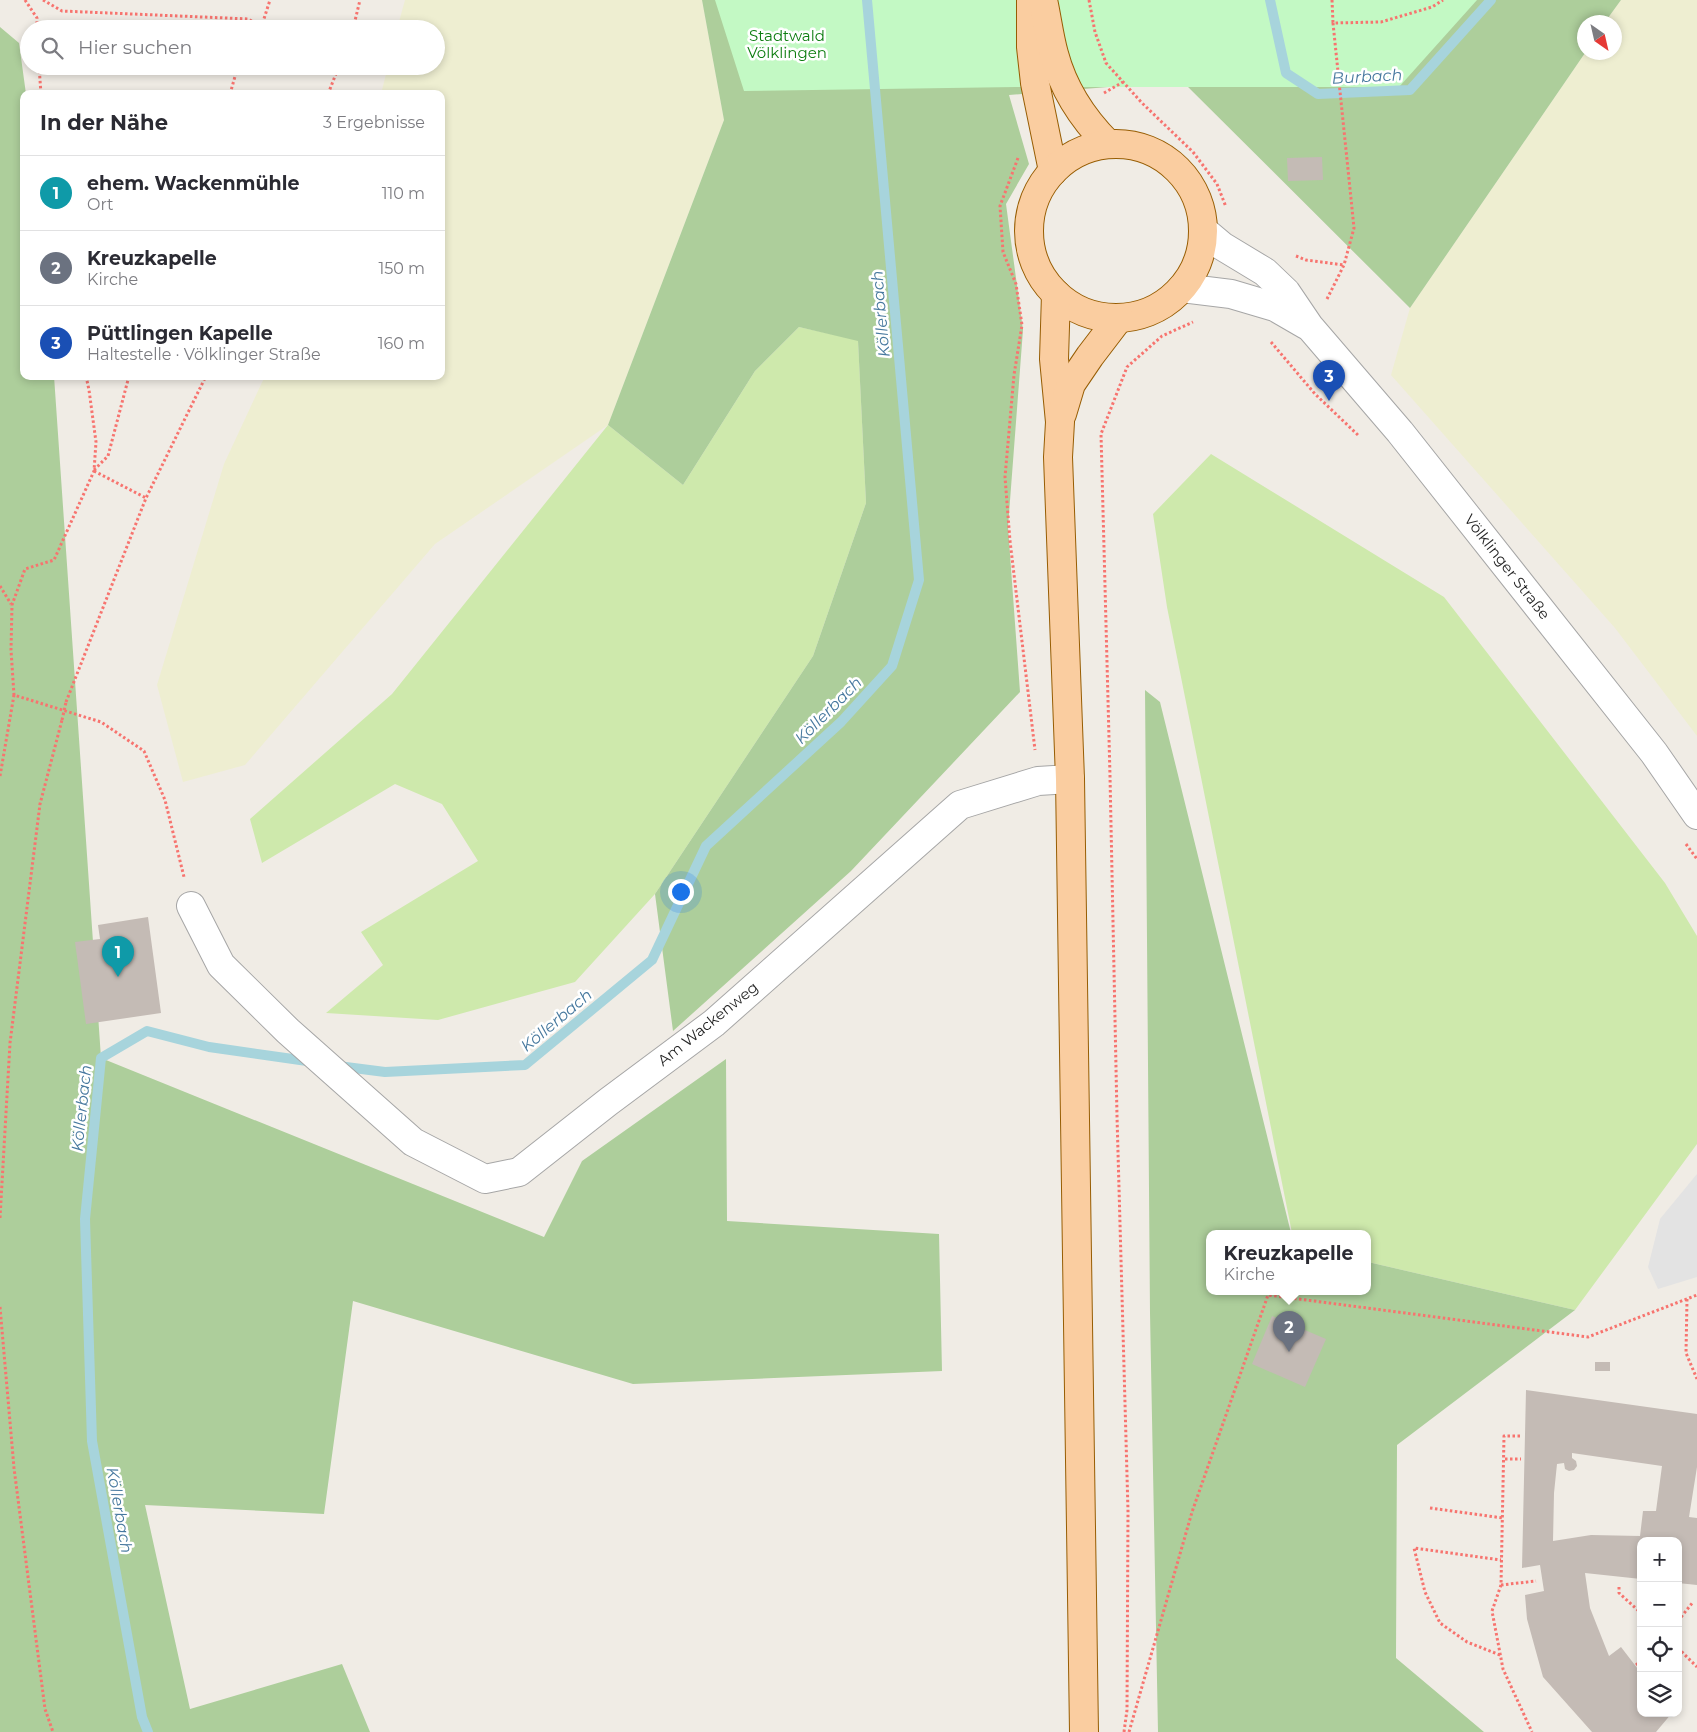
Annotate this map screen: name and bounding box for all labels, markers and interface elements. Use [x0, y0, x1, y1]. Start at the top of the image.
north arrow [1577, 15, 1622, 60]
search box [20, 20, 445, 75]
park label: Stadtwald Völklingen [747, 26, 827, 62]
icon: search [38, 34, 66, 62]
text: Hier suchen [78, 36, 192, 59]
water label: Burbach [1331, 65, 1403, 88]
text: In der Nähe [40, 110, 168, 135]
text: 3 Ergebnisse [323, 113, 425, 132]
text: ehem. Wackenmühle [87, 172, 299, 195]
text: 1 [53, 184, 59, 203]
text: 110 m [382, 184, 425, 203]
text: Ort [87, 195, 114, 214]
text: Kreuzkapelle [87, 247, 217, 270]
text: 2 [51, 259, 61, 278]
text: 150 m [378, 259, 425, 278]
text: Kirche [87, 270, 138, 289]
water label: Köllerbach [867, 270, 894, 358]
text: Püttlingen Kapelle [87, 322, 273, 345]
text: 3 [51, 334, 61, 353]
text: 160 m [378, 334, 425, 353]
text: Haltestelle · Völklinger Straße [87, 345, 321, 364]
pin: 3 [1313, 360, 1345, 401]
street label: Völklinger Straße [1460, 510, 1554, 623]
water label: Köllerbach [791, 673, 866, 748]
your location [668, 879, 694, 905]
pin: 1 [102, 936, 134, 977]
street label: Am Wackenweg [654, 977, 762, 1070]
water label: Köllerbach [517, 985, 596, 1056]
water label: Köllerbach [68, 1064, 95, 1152]
popup [1206, 1230, 1371, 1295]
text: Kreuzkapelle [1224, 1242, 1353, 1265]
text: Kirche [1224, 1265, 1275, 1284]
pin: 2 [1273, 1311, 1305, 1352]
water label: Köllerbach [103, 1466, 136, 1555]
map controls [1637, 1537, 1682, 1717]
button: + [1637, 1537, 1682, 1582]
button: − [1637, 1582, 1682, 1627]
button: locate [1637, 1627, 1682, 1672]
button: layers [1637, 1672, 1682, 1717]

